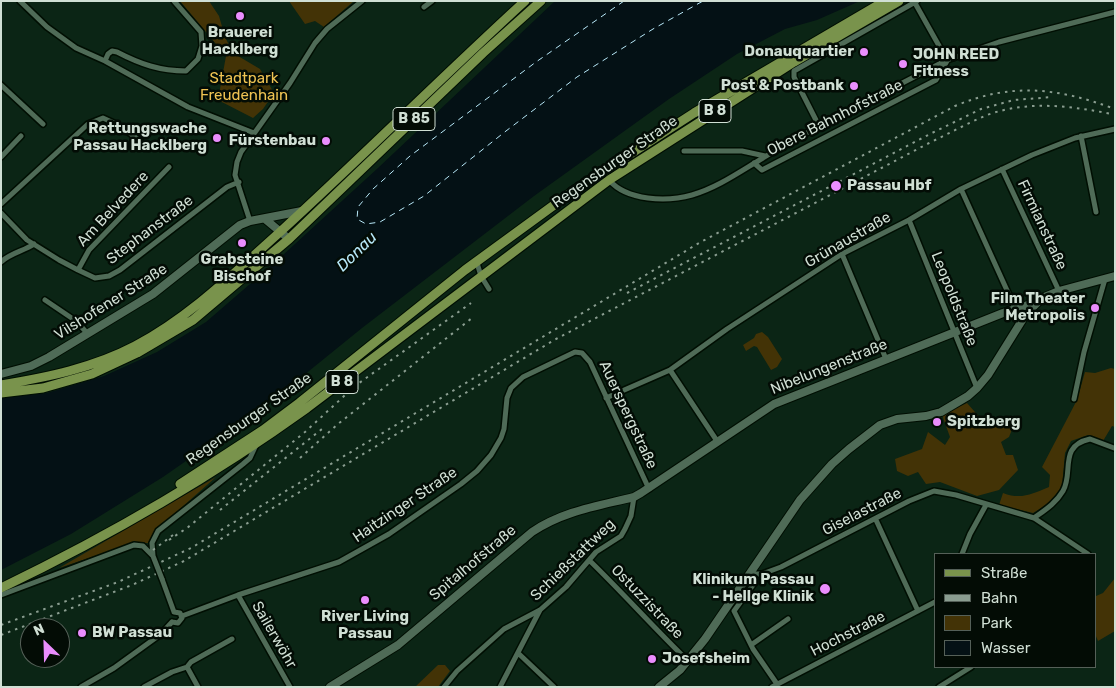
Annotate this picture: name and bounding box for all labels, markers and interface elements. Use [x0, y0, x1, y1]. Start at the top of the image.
marker: Brauerei Hacklberg [234, 10, 246, 22]
place label: Brauerei Hacklberg [202, 24, 278, 59]
place label: Donauquartier [744, 43, 854, 61]
marker: Donauquartier [858, 46, 870, 58]
place label: JOHN REED Fitness [913, 46, 999, 81]
marker: JOHN REED Fitness [897, 58, 909, 70]
park label: Stadtpark Freudenhain [200, 70, 288, 105]
street label: Obere Bahnhofstraße [764, 76, 906, 160]
place label: Post & Postbank [721, 77, 844, 95]
marker: Post & Postbank [848, 80, 860, 92]
road number: B 8 [699, 100, 731, 122]
road number: B 85 [393, 108, 435, 130]
street label: Regensburger Straße [549, 112, 681, 212]
place label: Rettungswache Passau Hacklberg [73, 120, 207, 155]
marker: Rettungswache Passau Hacklberg [211, 132, 223, 144]
place label: Fürstenbau [229, 132, 316, 150]
marker: Fürstenbau [320, 135, 332, 147]
street label: Am Belvedere [73, 167, 153, 251]
place label: Passau Hbf [847, 177, 931, 195]
street label: Firmianstraße [1013, 177, 1071, 273]
marker: Passau Hbf [829, 179, 843, 193]
street label: Stephanstraße [103, 192, 197, 268]
street label: Grünaustraße [802, 208, 894, 272]
water label: Donau [333, 228, 381, 276]
marker: Grabsteine Bischof [236, 237, 248, 249]
street label: Leopoldstraße [927, 249, 981, 349]
place label: Grabsteine Bischof [201, 251, 283, 286]
street label: Vilshofener Straße [51, 260, 171, 344]
place label: Film Theater Metropolis [991, 290, 1085, 325]
marker: Film Theater Metropolis [1089, 302, 1101, 314]
street label: Nibelungenstraße [768, 335, 890, 399]
street label: Auerspergstraße [595, 358, 661, 472]
street label: Regensburger Straße [183, 369, 315, 469]
road number: B 8 [326, 371, 358, 394]
place label: Spitzberg [947, 413, 1021, 431]
marker: Spitzberg [931, 416, 943, 428]
street label: Haitzinger Straße [349, 463, 461, 547]
street label: Giselastraße [819, 484, 905, 540]
street label: Schießstattweg [527, 515, 619, 605]
street label: Spitalhofstraße [426, 521, 520, 605]
legend [934, 553, 1096, 668]
street label: Ostuzzistraße [607, 561, 687, 643]
text: Straße [981, 564, 1027, 582]
place label: Klinikum Passau - Hellge Klinik [692, 571, 814, 606]
marker: Klinikum Passau - Hellge Klinik [818, 582, 832, 596]
text: Bahn [981, 589, 1018, 607]
marker: River Living Passau [359, 594, 371, 606]
street label: Sailerwöhr [248, 598, 300, 672]
place label: River Living Passau [321, 608, 409, 643]
street label: Hochstraße [808, 608, 888, 660]
text: Park [981, 614, 1012, 632]
north arrow [20, 618, 70, 668]
text: N [31, 620, 47, 640]
place label: BW Passau [92, 624, 172, 642]
marker: BW Passau [76, 627, 88, 639]
text: Wasser [981, 639, 1030, 657]
place label: Josefsheim [662, 650, 750, 668]
marker: Josefsheim [646, 653, 658, 665]

